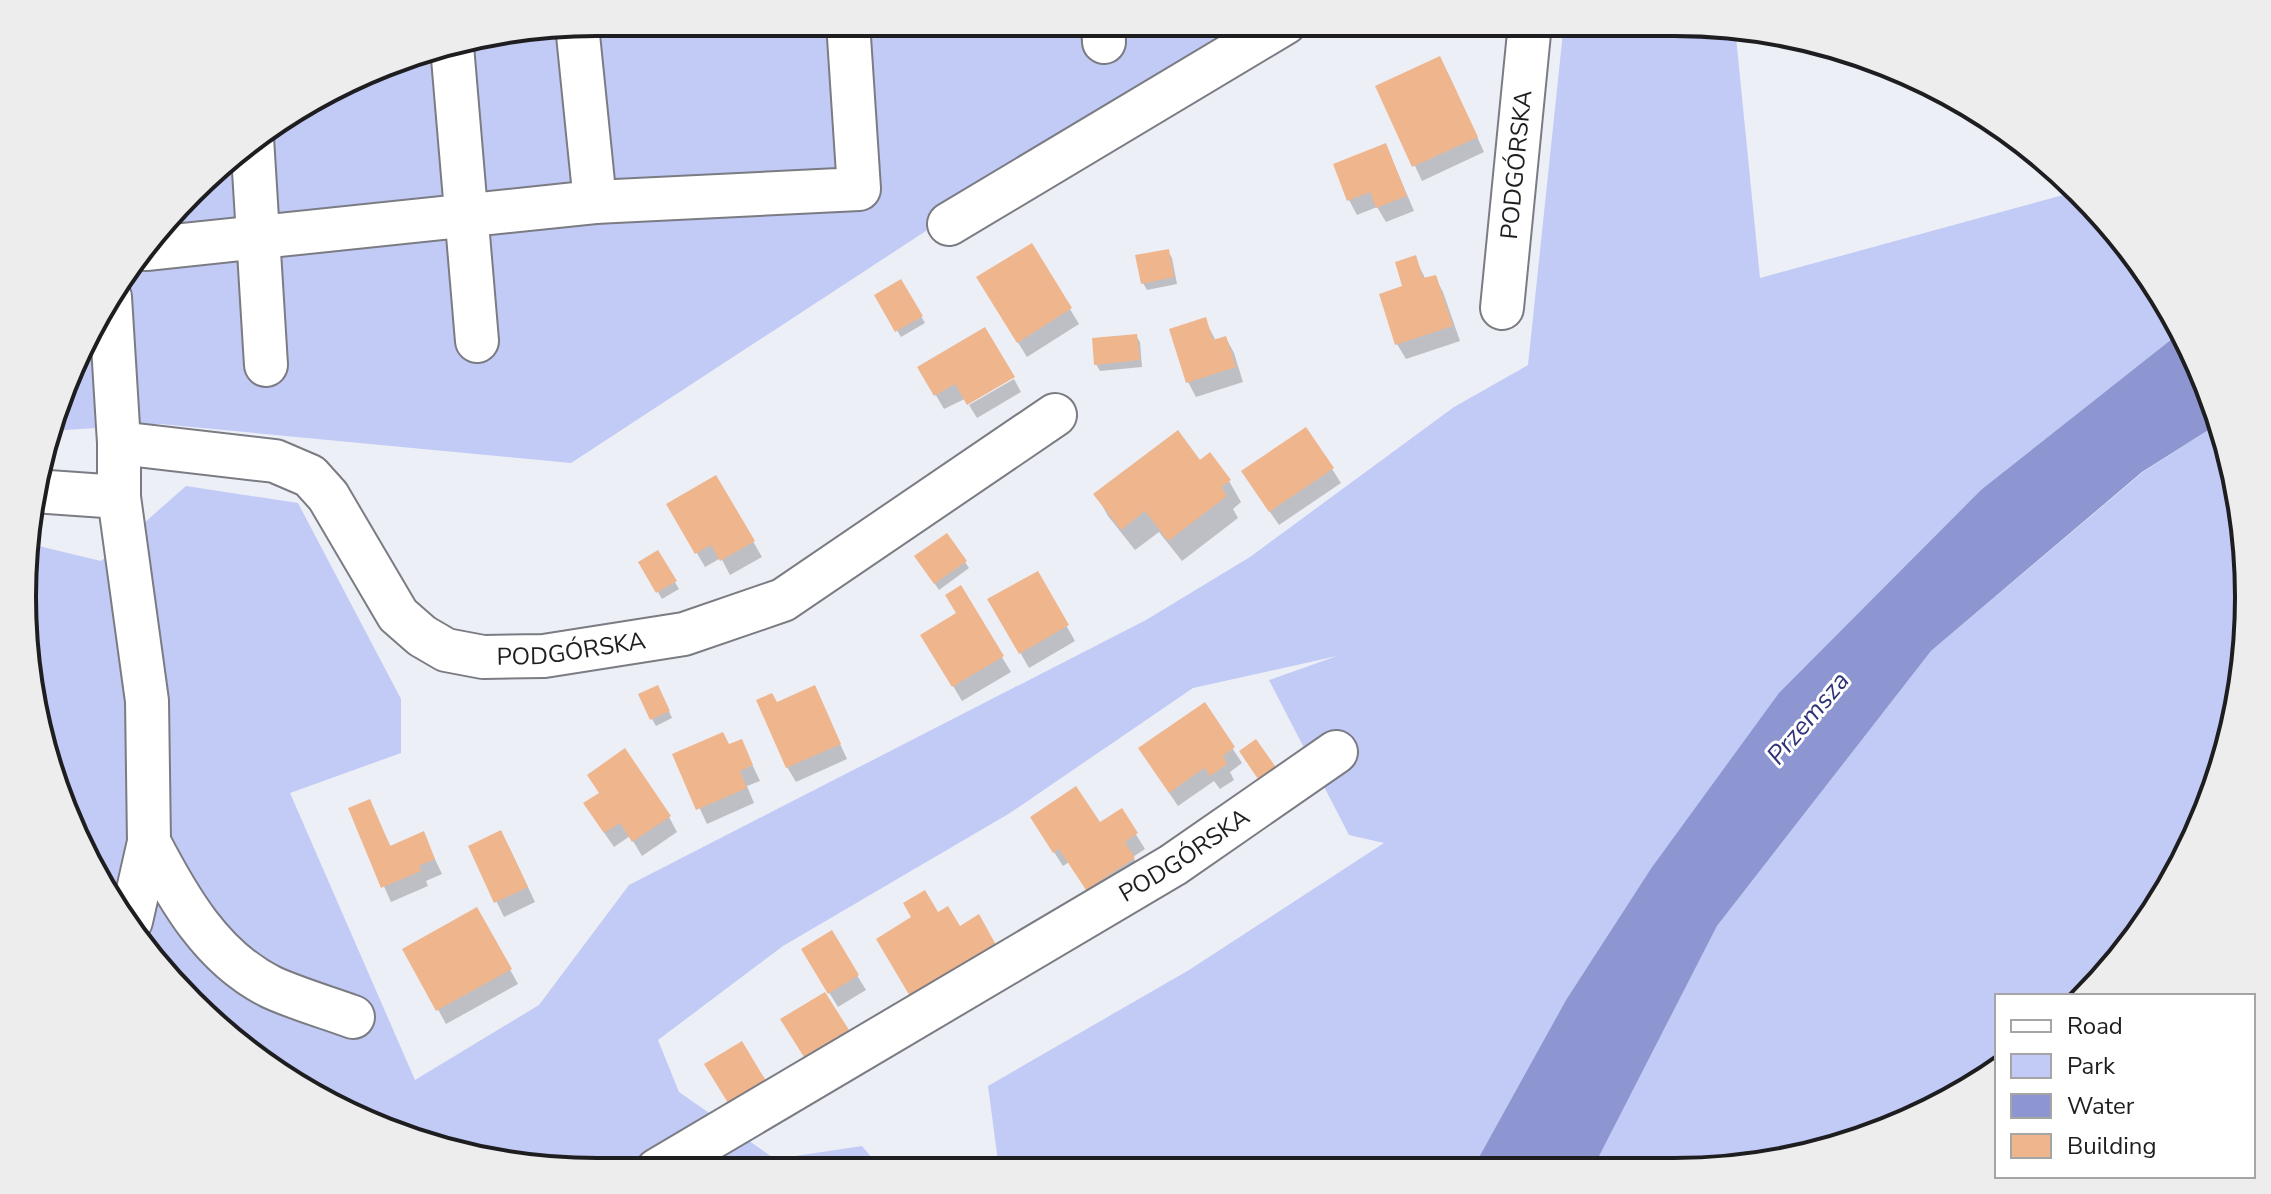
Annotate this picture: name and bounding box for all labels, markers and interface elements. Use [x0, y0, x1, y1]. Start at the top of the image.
street label: PODGÓRSKA [1493, 88, 1539, 241]
street label: PODGÓRSKA [496, 624, 648, 673]
water label: Przemsza [1759, 664, 1857, 772]
street label: PODGÓRSKA [1113, 801, 1256, 909]
legend [1995, 994, 2255, 1178]
text: Road [2067, 1010, 2123, 1042]
text: Park [2067, 1050, 2116, 1082]
text: Water [2067, 1090, 2135, 1122]
text: Building [2067, 1130, 2157, 1162]

